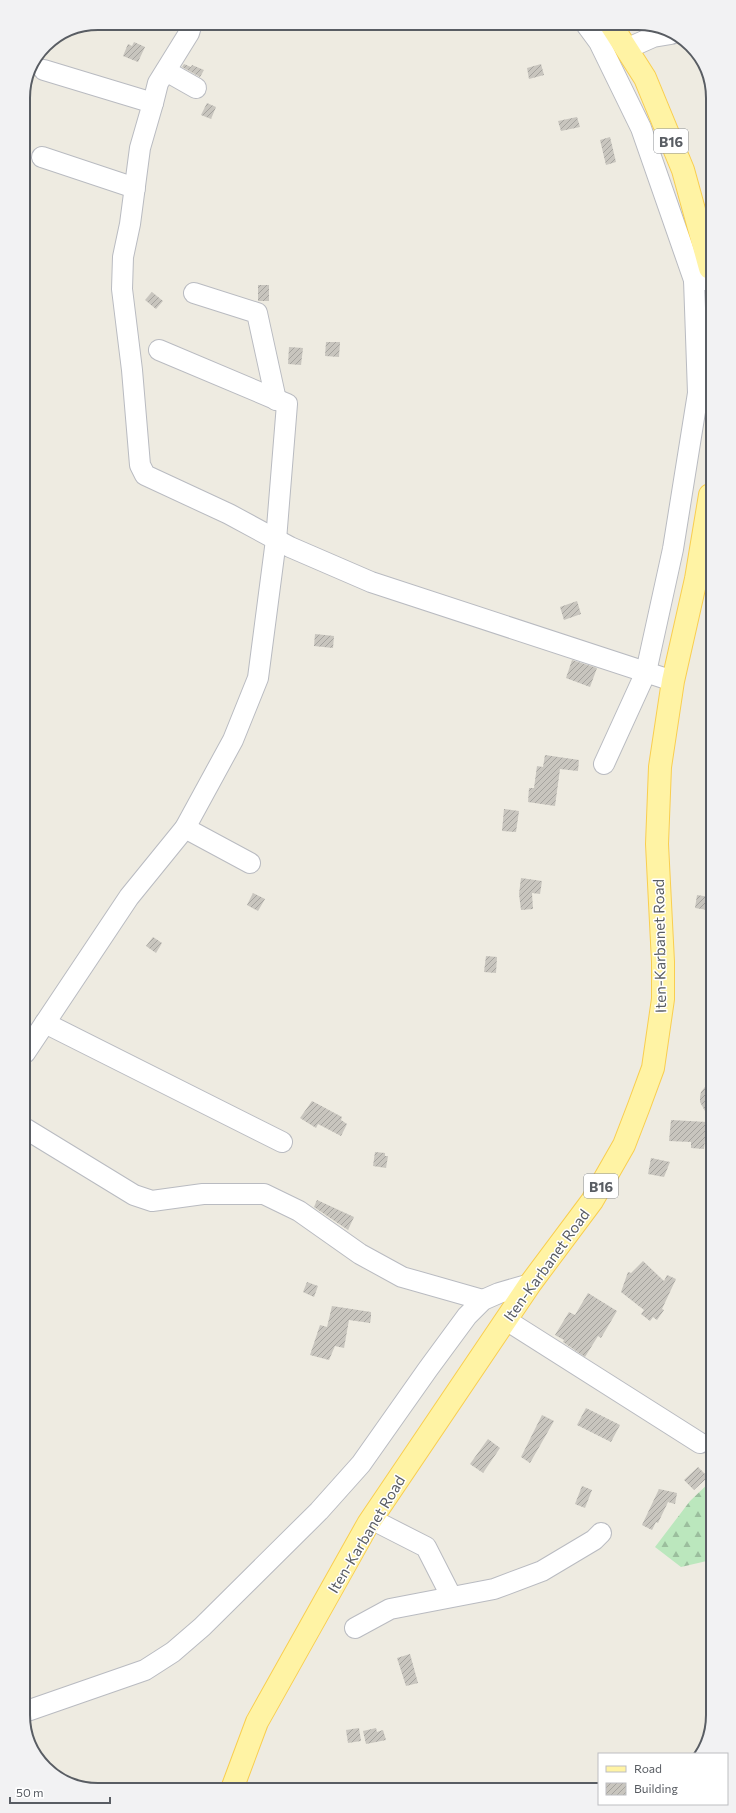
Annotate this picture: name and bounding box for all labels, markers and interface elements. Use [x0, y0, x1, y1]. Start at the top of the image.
road number: B16 [654, 129, 688, 153]
street label: Iten-Karbanet Road [649, 879, 669, 1013]
road number: B16 [584, 1174, 618, 1198]
street label: Iten-Karbanet Road [499, 1205, 593, 1325]
street label: Iten-Karbanet Road [324, 1472, 408, 1596]
legend [598, 1753, 728, 1805]
text: Road [634, 1761, 662, 1775]
scale bar [10, 1779, 110, 1805]
text: Building [634, 1781, 678, 1795]
text: 50 m [16, 1785, 44, 1799]

